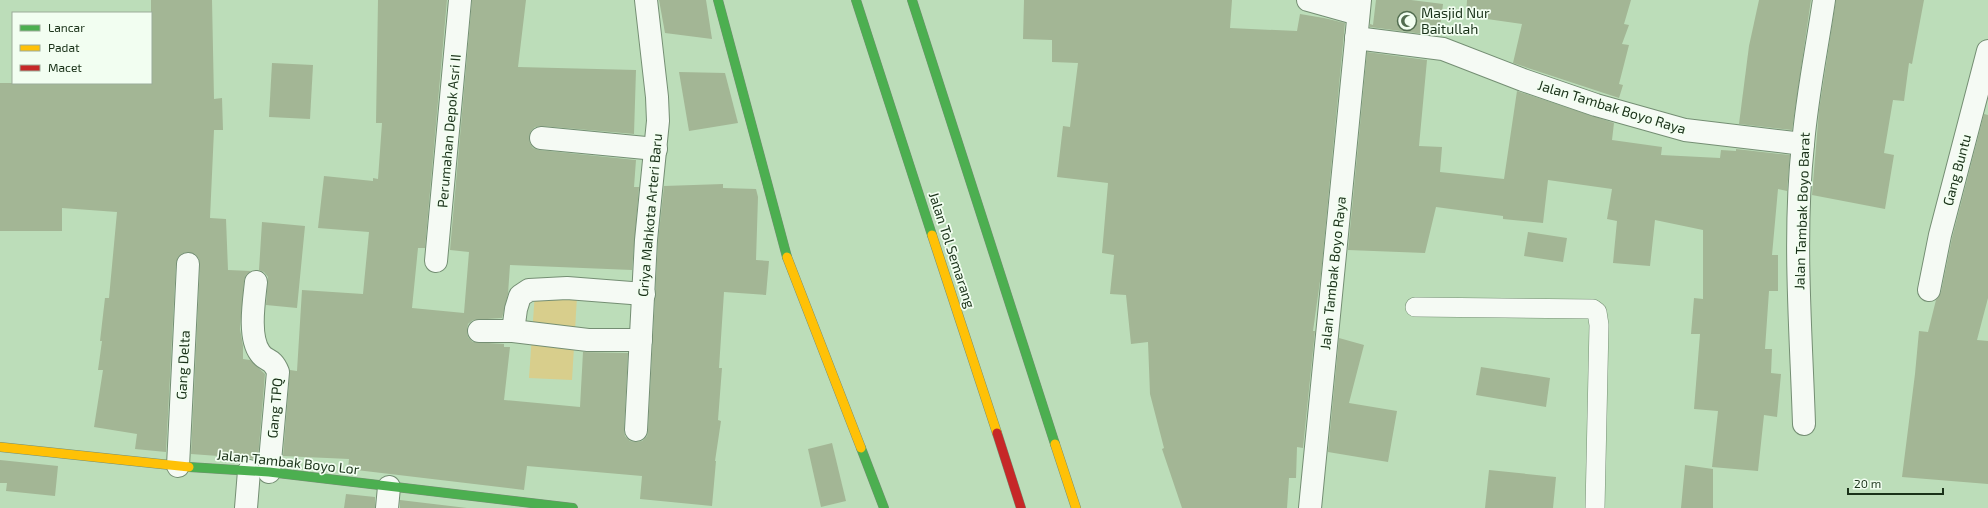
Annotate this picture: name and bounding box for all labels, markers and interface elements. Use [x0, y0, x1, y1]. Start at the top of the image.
place label: Masjid Nur Baitullah [1421, 4, 1490, 37]
mosque icon: Masjid Nur Baitullah [1396, 10, 1418, 32]
legend [12, 12, 152, 84]
text: Lancar [48, 20, 85, 34]
text: Padat [48, 40, 80, 54]
street label: Perumahan Depok Asri II [433, 53, 464, 209]
text: Macet [48, 60, 82, 74]
street label: Jalan Tambak Boyo Raya [1536, 76, 1688, 137]
street label: Griya Mahkota Arteri Baru [634, 132, 665, 297]
street label: Jalan Tambak Boyo Barat [1790, 132, 1813, 290]
street label: Gang Buntu [1939, 132, 1974, 208]
street label: Jalan Tol Semarang [926, 190, 979, 310]
street label: Jalan Tambak Boyo Raya [1316, 195, 1349, 350]
street label: Gang Delta [172, 330, 193, 400]
street label: Gang TPQ [263, 377, 286, 439]
street label: Jalan Tambak Boyo Lor [216, 446, 361, 477]
scale bar [1848, 470, 1943, 496]
text: 20 m [1854, 476, 1881, 490]

